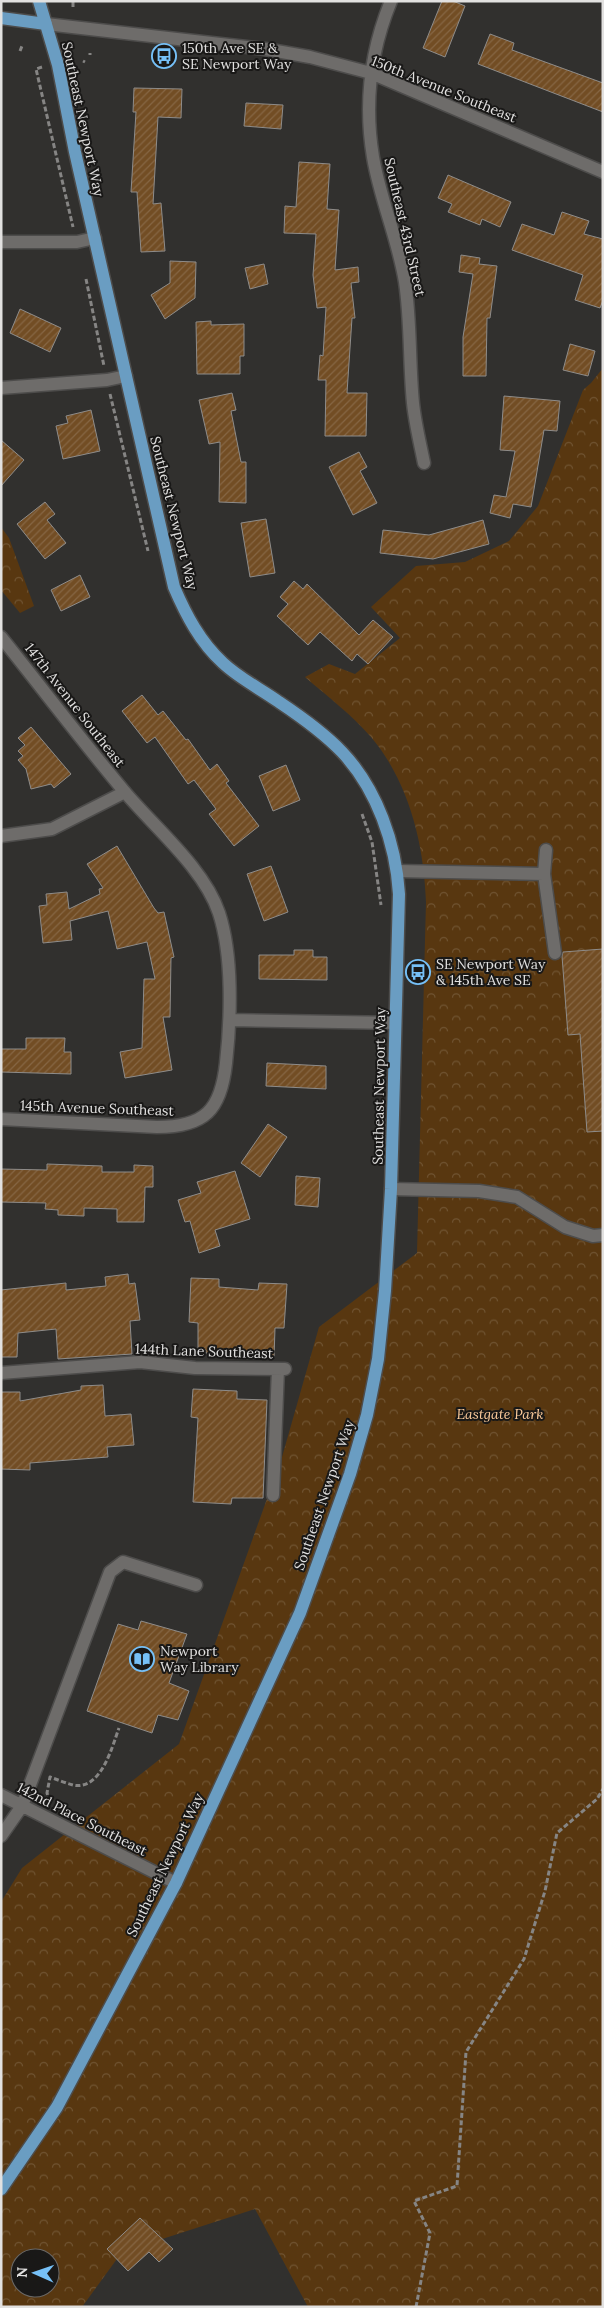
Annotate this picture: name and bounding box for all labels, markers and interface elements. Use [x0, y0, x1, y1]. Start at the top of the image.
place label: 150th Ave SE & SE Newport Way [182, 39, 292, 73]
street label: Southeast Newport Way [58, 40, 108, 199]
bus stop icon: 150th Ave SE & SE Newport Way [151, 43, 177, 69]
street label: 150th Avenue Southeast [369, 52, 520, 127]
street label: Southeast 43rd Street [380, 156, 430, 299]
street label: Southeast Newport Way [146, 434, 202, 592]
street label: 147th Avenue Southeast [21, 639, 129, 771]
place label: SE Newport Way & 145th Ave SE [436, 955, 546, 989]
bus stop icon: SE Newport Way & 145th Ave SE [405, 959, 431, 985]
street label: Southeast Newport Way [369, 1006, 389, 1165]
street label: 145th Avenue Southeast [20, 1096, 175, 1120]
street label: 144th Lane Southeast [135, 1340, 274, 1362]
park label: Eastgate Park [456, 1405, 544, 1423]
street label: Southeast Newport Way [290, 1417, 358, 1572]
place label: Newport Way Library [160, 1642, 239, 1676]
library icon: Newport Way Library [129, 1646, 155, 1672]
street label: 142nd Place Southeast [14, 1778, 151, 1860]
street label: Southeast Newport Way [122, 1790, 208, 1940]
north arrow [10, 2248, 60, 2298]
text: N [13, 2267, 31, 2278]

